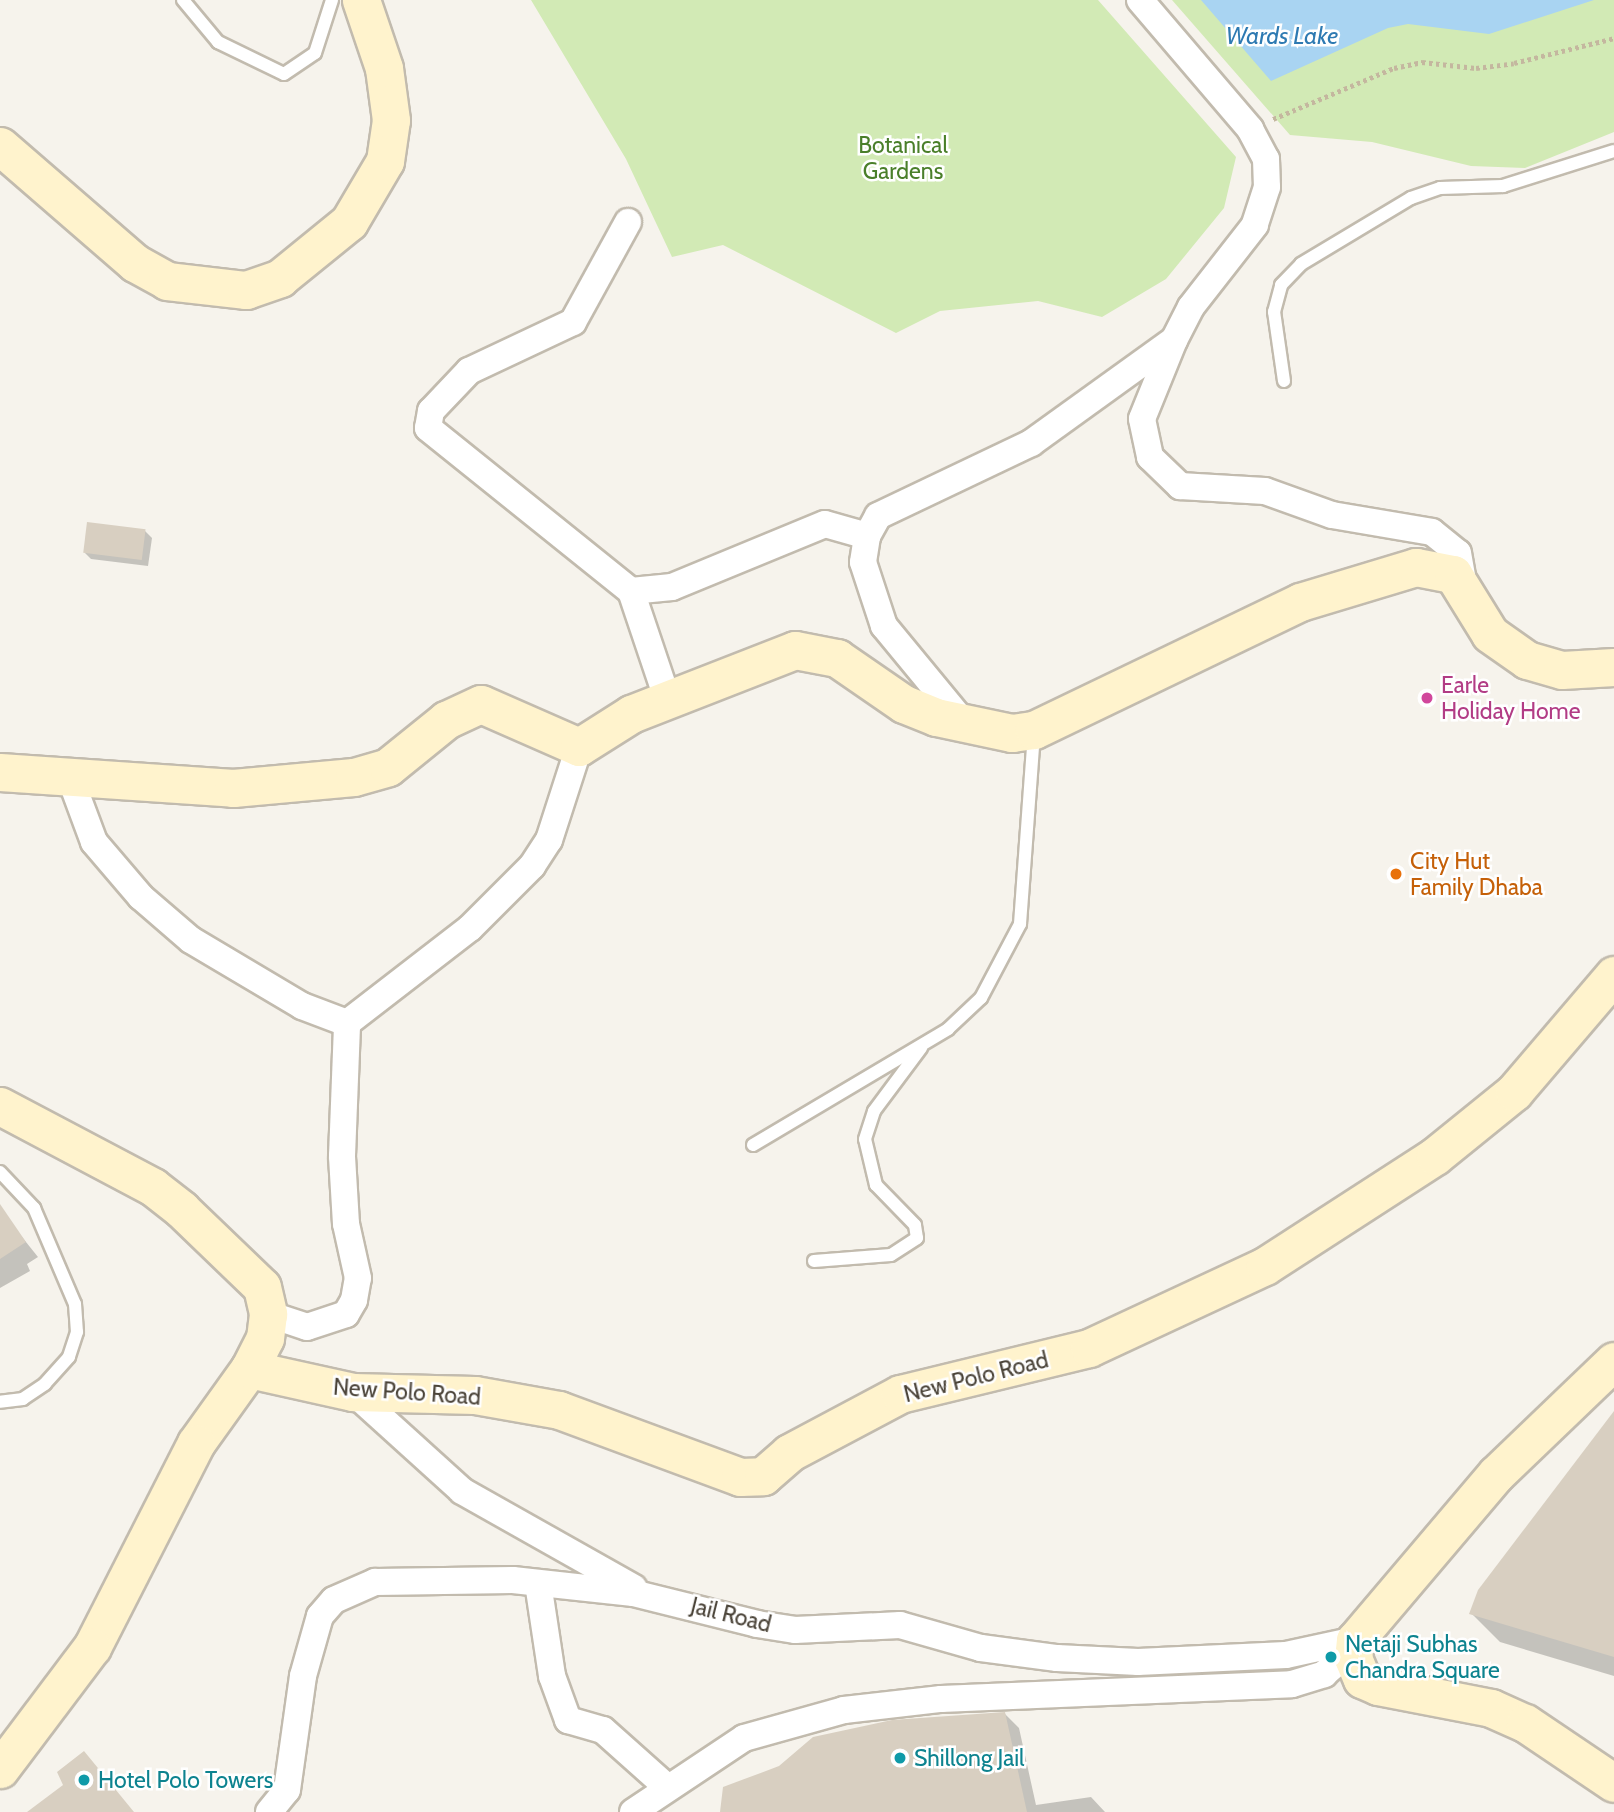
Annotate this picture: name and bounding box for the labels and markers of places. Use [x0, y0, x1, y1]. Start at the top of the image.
place label: Earle Holiday Home [1441, 671, 1581, 725]
marker: Earle Holiday Home [1419, 690, 1435, 706]
place label: City Hut Family Dhaba [1410, 847, 1543, 901]
marker: City Hut Family Dhaba [1388, 866, 1404, 882]
place label: Netaji Subhas Chandra Square [1345, 1630, 1500, 1684]
marker: Netaji Subhas Chandra Square [1323, 1649, 1339, 1665]
place label: Shillong Jail [914, 1744, 1024, 1772]
marker: Shillong Jail [892, 1750, 908, 1766]
place label: Hotel Polo Towers [98, 1766, 273, 1794]
marker: Hotel Polo Towers [76, 1772, 92, 1788]

